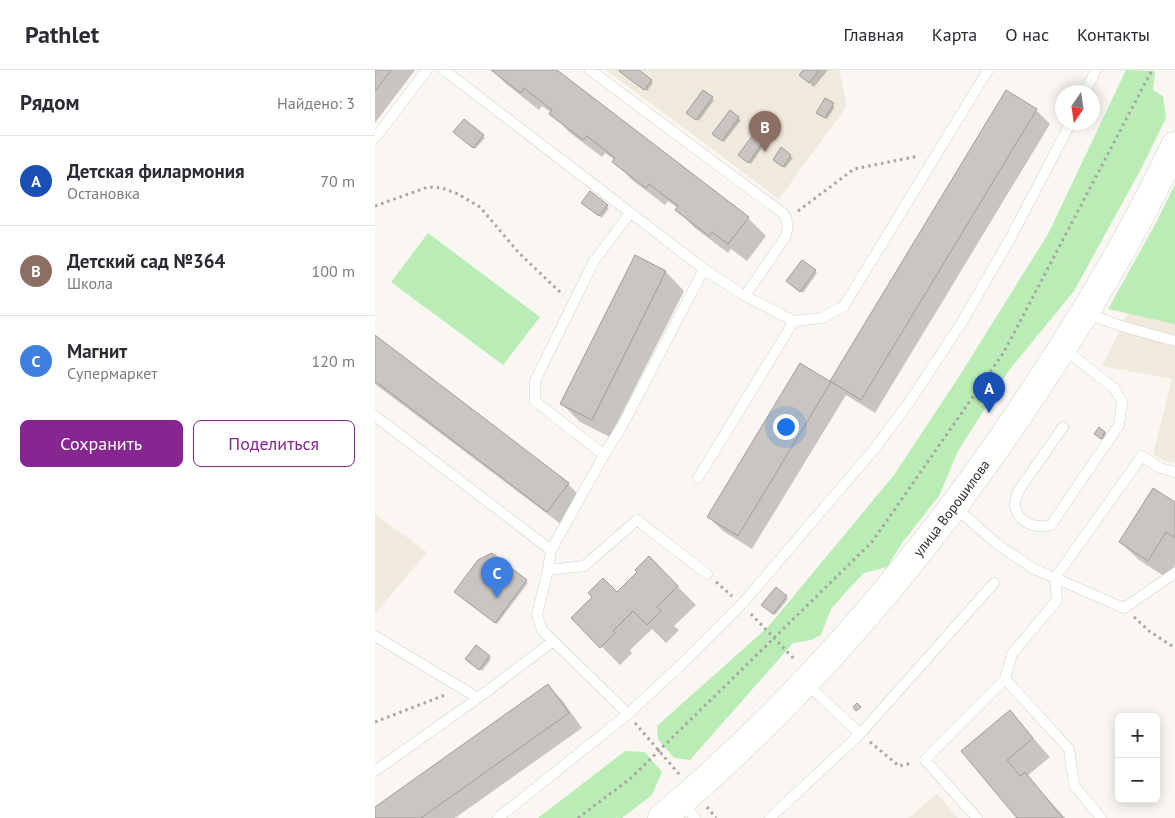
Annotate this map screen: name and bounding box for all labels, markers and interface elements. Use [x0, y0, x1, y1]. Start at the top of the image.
text: Pathlet [25, 19, 99, 50]
text: Главная [843, 23, 904, 46]
text: Карта [932, 23, 977, 46]
text: О нас [1005, 23, 1049, 46]
text: Контакты [1077, 23, 1150, 46]
north arrow [1055, 85, 1100, 130]
text: Рядом [20, 89, 79, 116]
text: Найдено: 3 [277, 93, 355, 113]
pin: B [749, 111, 781, 152]
text: Детская филармония [67, 159, 245, 183]
text: A [31, 171, 41, 191]
text: 70 m [320, 171, 355, 191]
text: Остановка [67, 183, 140, 203]
text: Детский сад №364 [67, 249, 225, 273]
text: B [31, 261, 41, 281]
text: 100 m [312, 261, 355, 281]
text: Школа [67, 273, 113, 293]
text: Магнит [67, 339, 127, 363]
text: C [32, 351, 40, 371]
text: 120 m [312, 351, 355, 371]
text: Супермаркет [67, 363, 158, 383]
pin: A [973, 372, 1005, 413]
your location [773, 414, 799, 440]
button: Сохранить [20, 420, 183, 467]
button: Поделиться [193, 420, 355, 467]
street label: улица Ворошилова [909, 456, 994, 560]
pin: C [481, 557, 513, 598]
map controls [1115, 713, 1160, 803]
button: + [1115, 713, 1160, 758]
button: − [1115, 758, 1160, 803]

